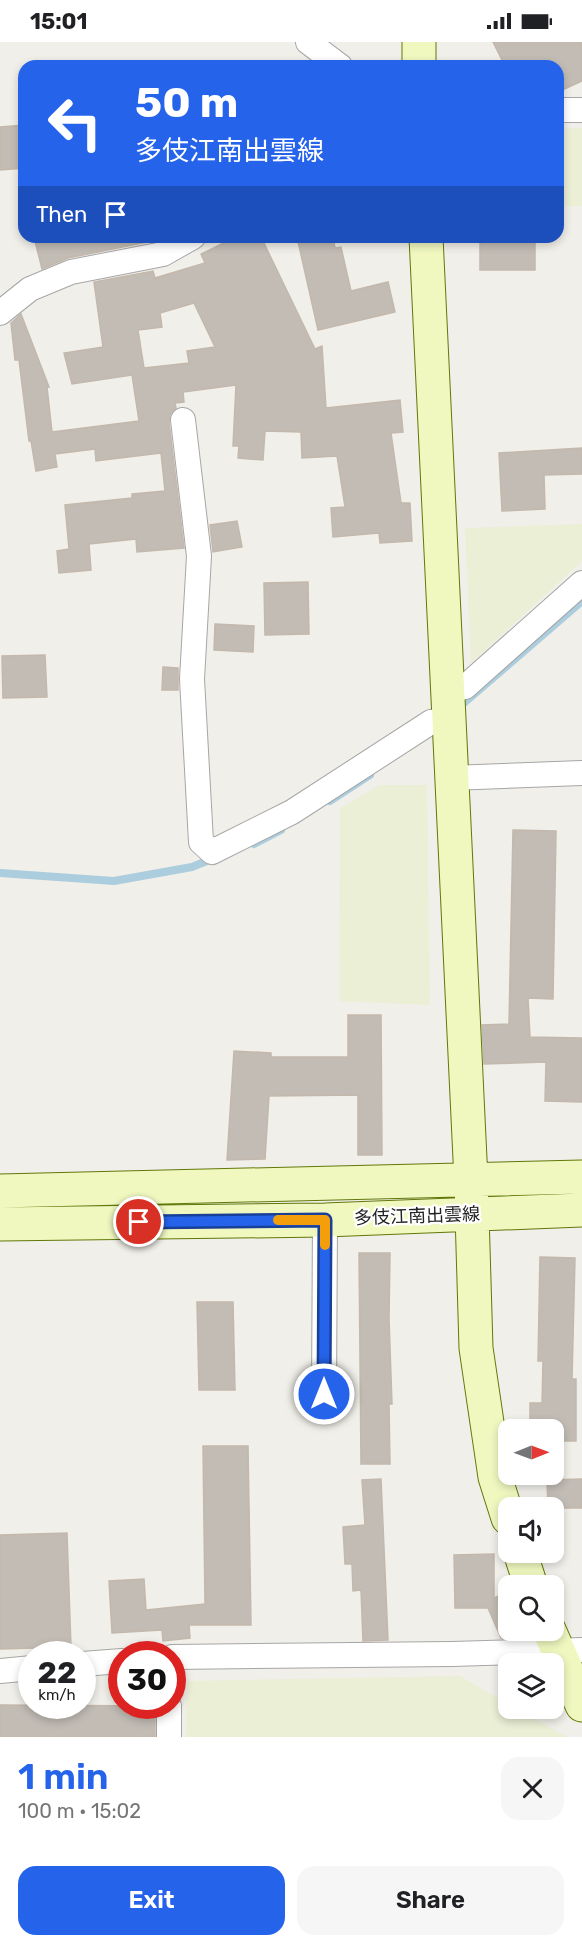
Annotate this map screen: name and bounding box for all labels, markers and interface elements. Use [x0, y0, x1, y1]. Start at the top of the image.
text: 15:01 [30, 8, 87, 35]
text: 50 m [135, 78, 238, 128]
icon: left [36, 84, 114, 162]
text: 多伎江南出雲線 [135, 135, 324, 167]
icon: arrive [99, 198, 132, 231]
text: Then [36, 201, 87, 228]
pin [113, 1196, 164, 1247]
street label: 多伎江南出雲線 [354, 1203, 480, 1229]
icon: arrive [122, 1205, 155, 1238]
position arrow [292, 1362, 356, 1426]
north arrow [498, 1419, 564, 1485]
map controls [498, 1419, 564, 1719]
button: sound [498, 1497, 564, 1563]
button: search [498, 1575, 564, 1641]
speed limit sign: 30 [108, 1641, 186, 1719]
button: layers [498, 1653, 564, 1719]
text: 22 [38, 1655, 77, 1691]
text: km/h [38, 1686, 76, 1704]
text: 1 min [18, 1755, 109, 1798]
button: close [501, 1757, 564, 1820]
text: 100 m · 15:02 [18, 1799, 141, 1823]
button: Exit [18, 1866, 285, 1935]
button: Share [297, 1866, 564, 1935]

